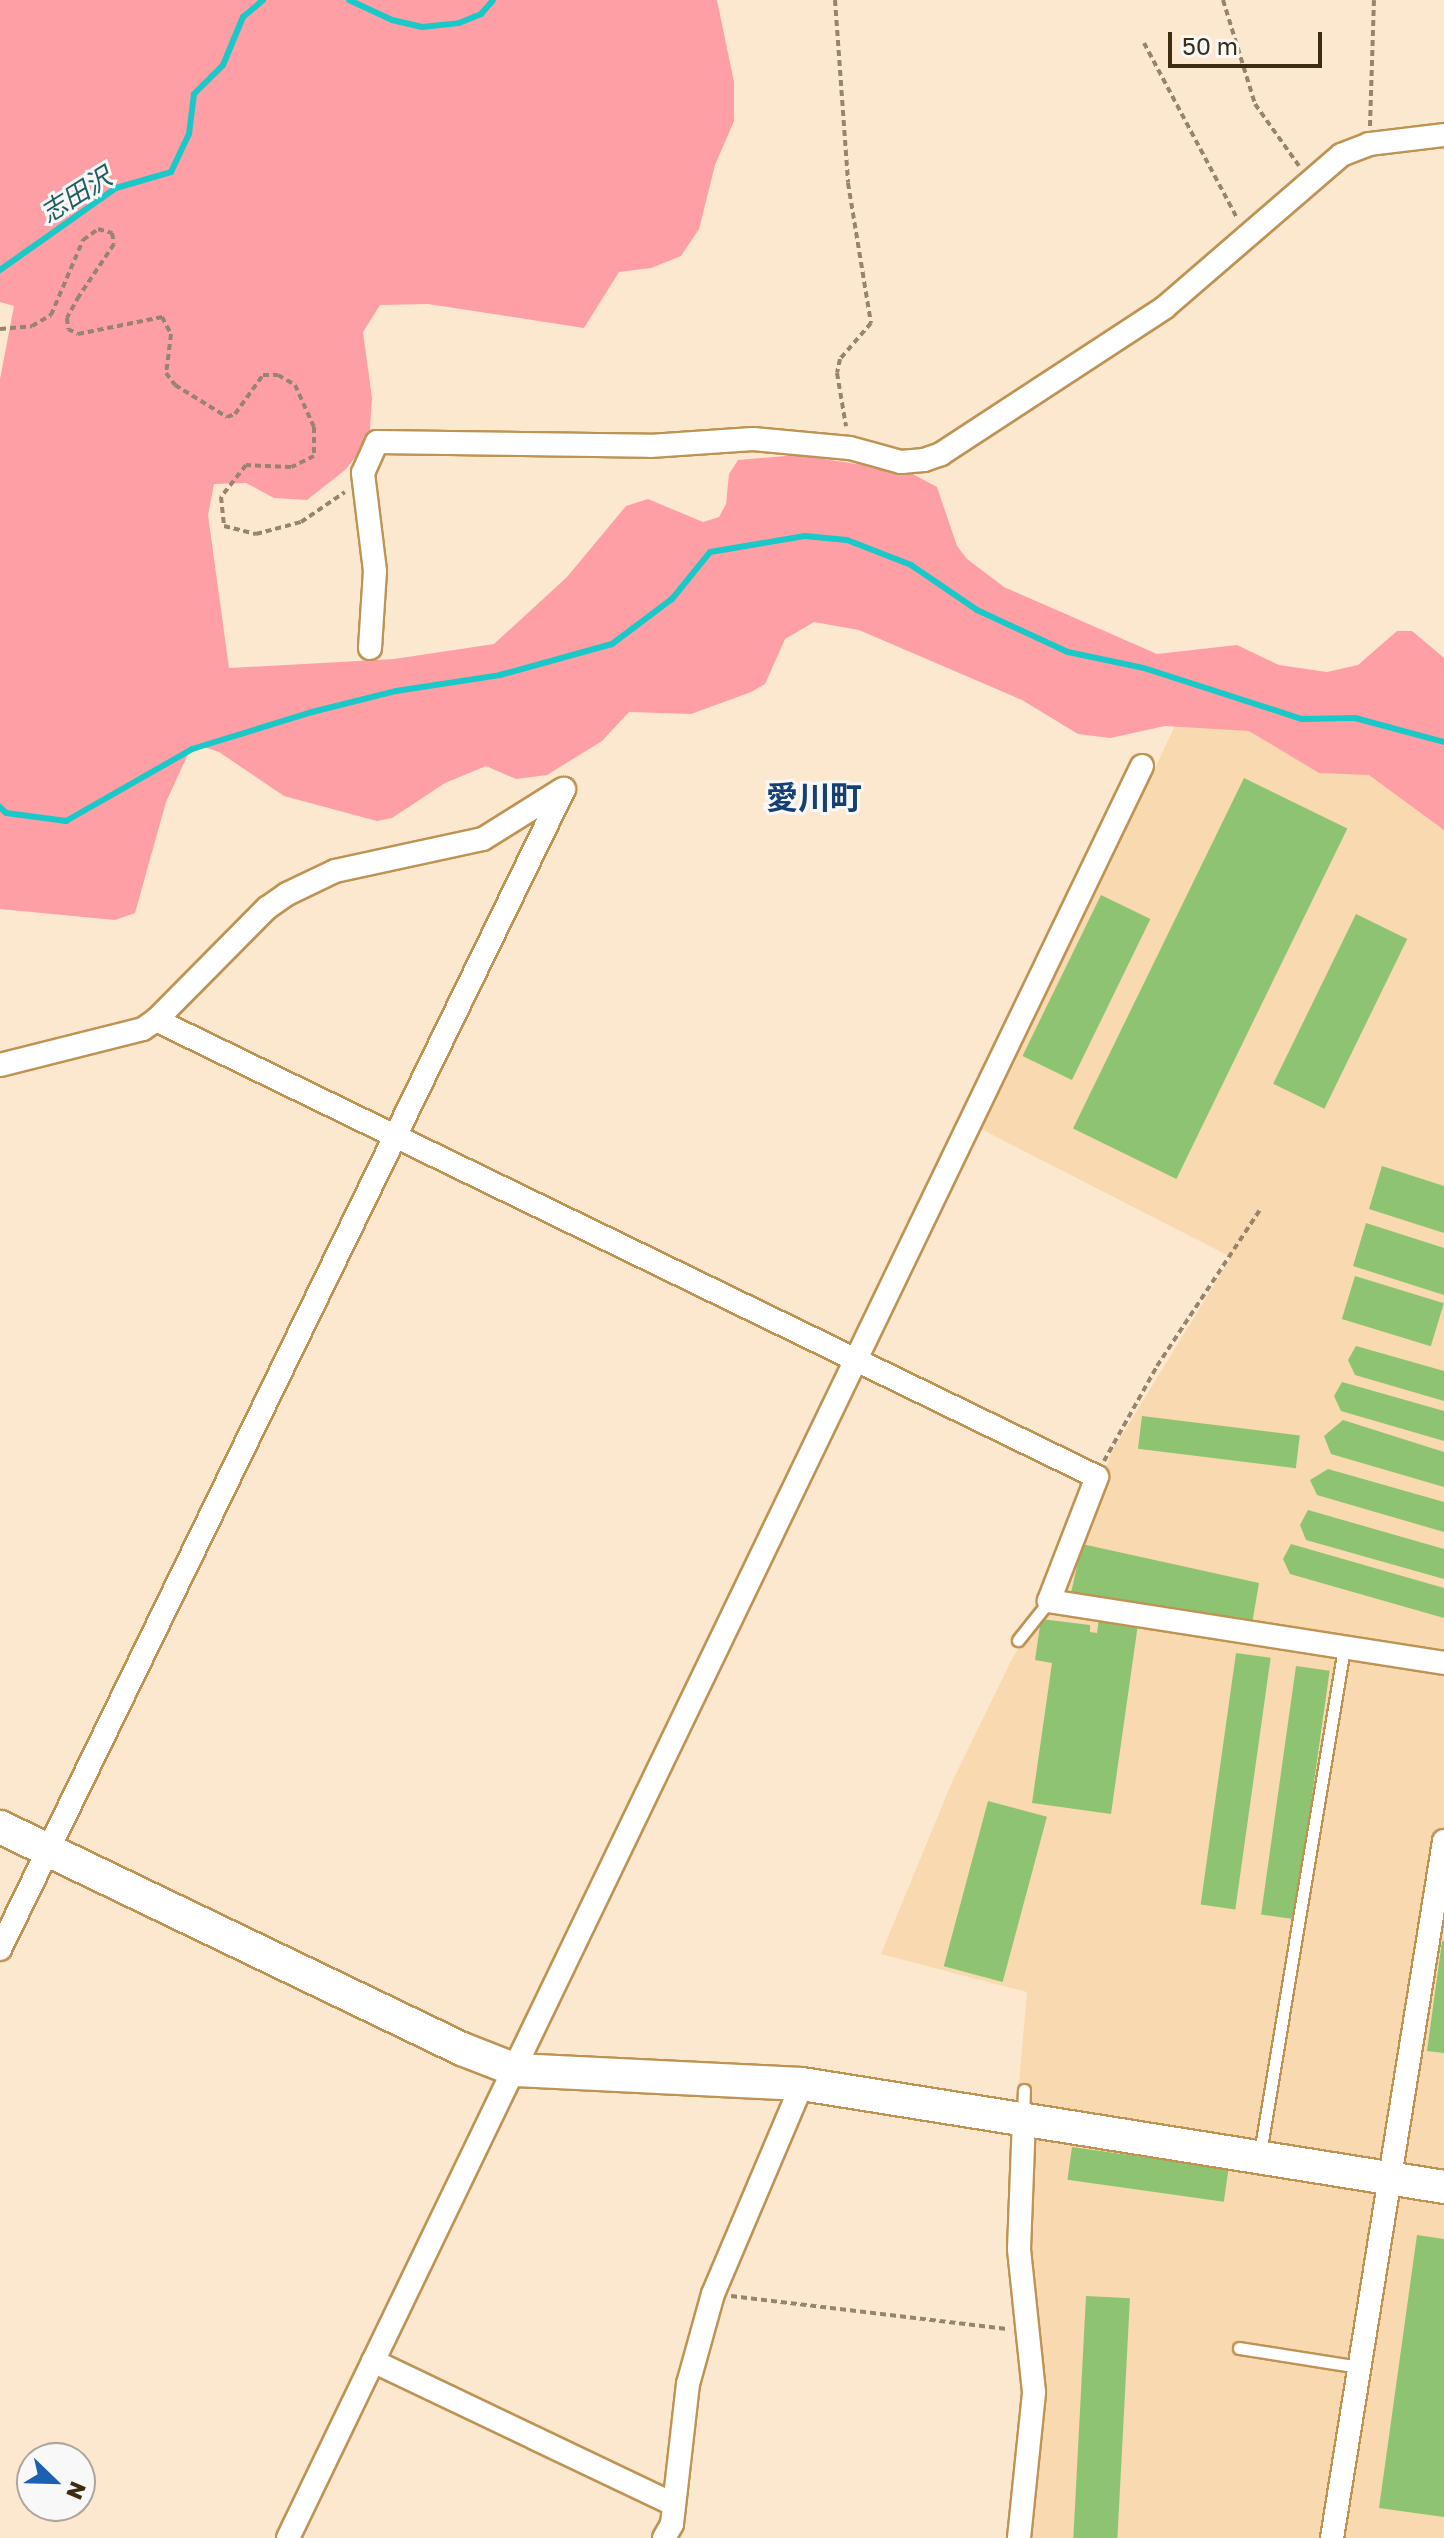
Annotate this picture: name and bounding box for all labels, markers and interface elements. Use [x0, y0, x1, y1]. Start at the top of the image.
scale bar [1172, 16, 1326, 66]
text: 50 m [1182, 31, 1238, 60]
water label: 志田沢 [35, 161, 117, 229]
district label: 愛川町 [766, 778, 862, 816]
north arrow [16, 2442, 96, 2522]
text: N [61, 2478, 92, 2504]

